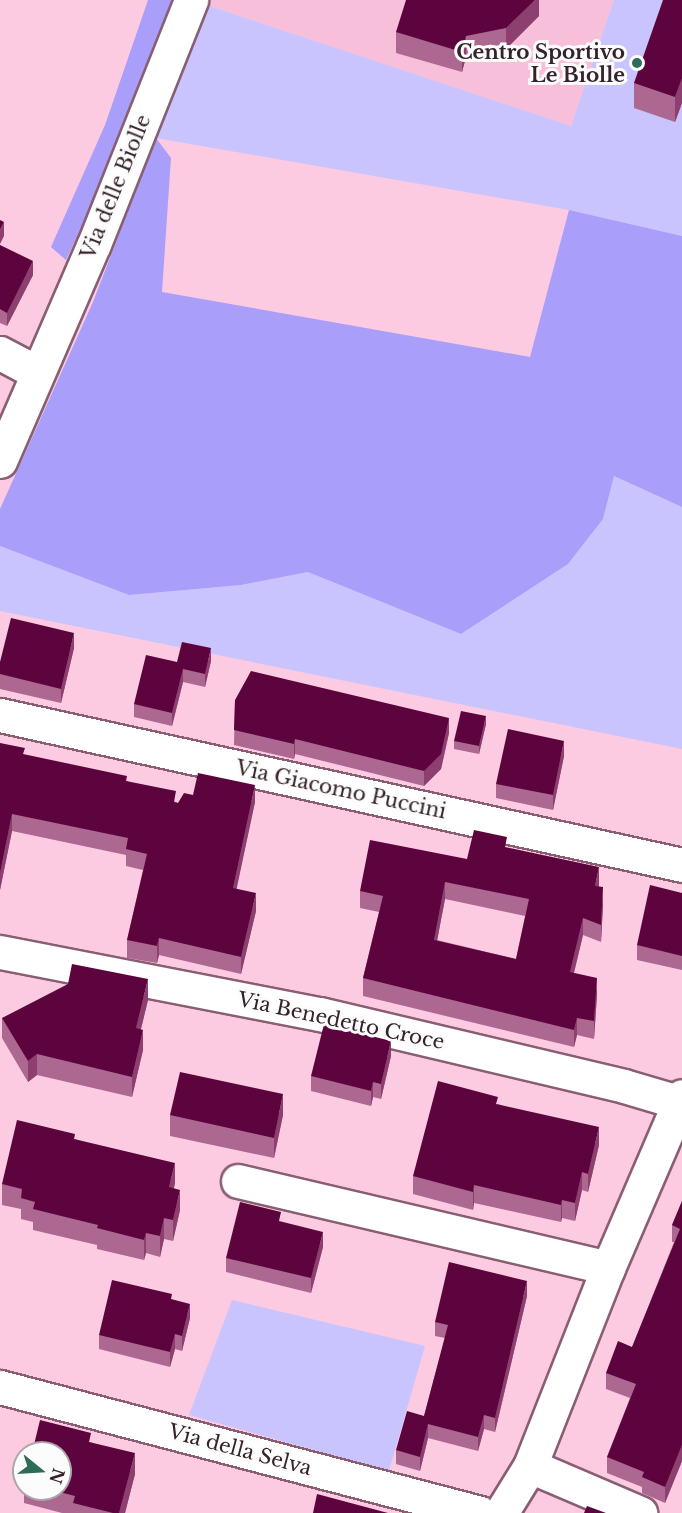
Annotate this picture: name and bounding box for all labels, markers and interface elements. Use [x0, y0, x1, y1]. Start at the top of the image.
place label: Centro Sportivo Le Biolle [456, 40, 625, 87]
marker: Centro Sportivo Le Biolle [630, 56, 644, 70]
street label: Via delle Biolle [76, 111, 156, 263]
street label: Via Giacomo Puccini [234, 756, 448, 824]
street label: Via Benedetto Croce [235, 987, 447, 1055]
street label: Via della Selva [166, 1419, 314, 1481]
north arrow [12, 1441, 72, 1501]
text: N [45, 1466, 69, 1486]

